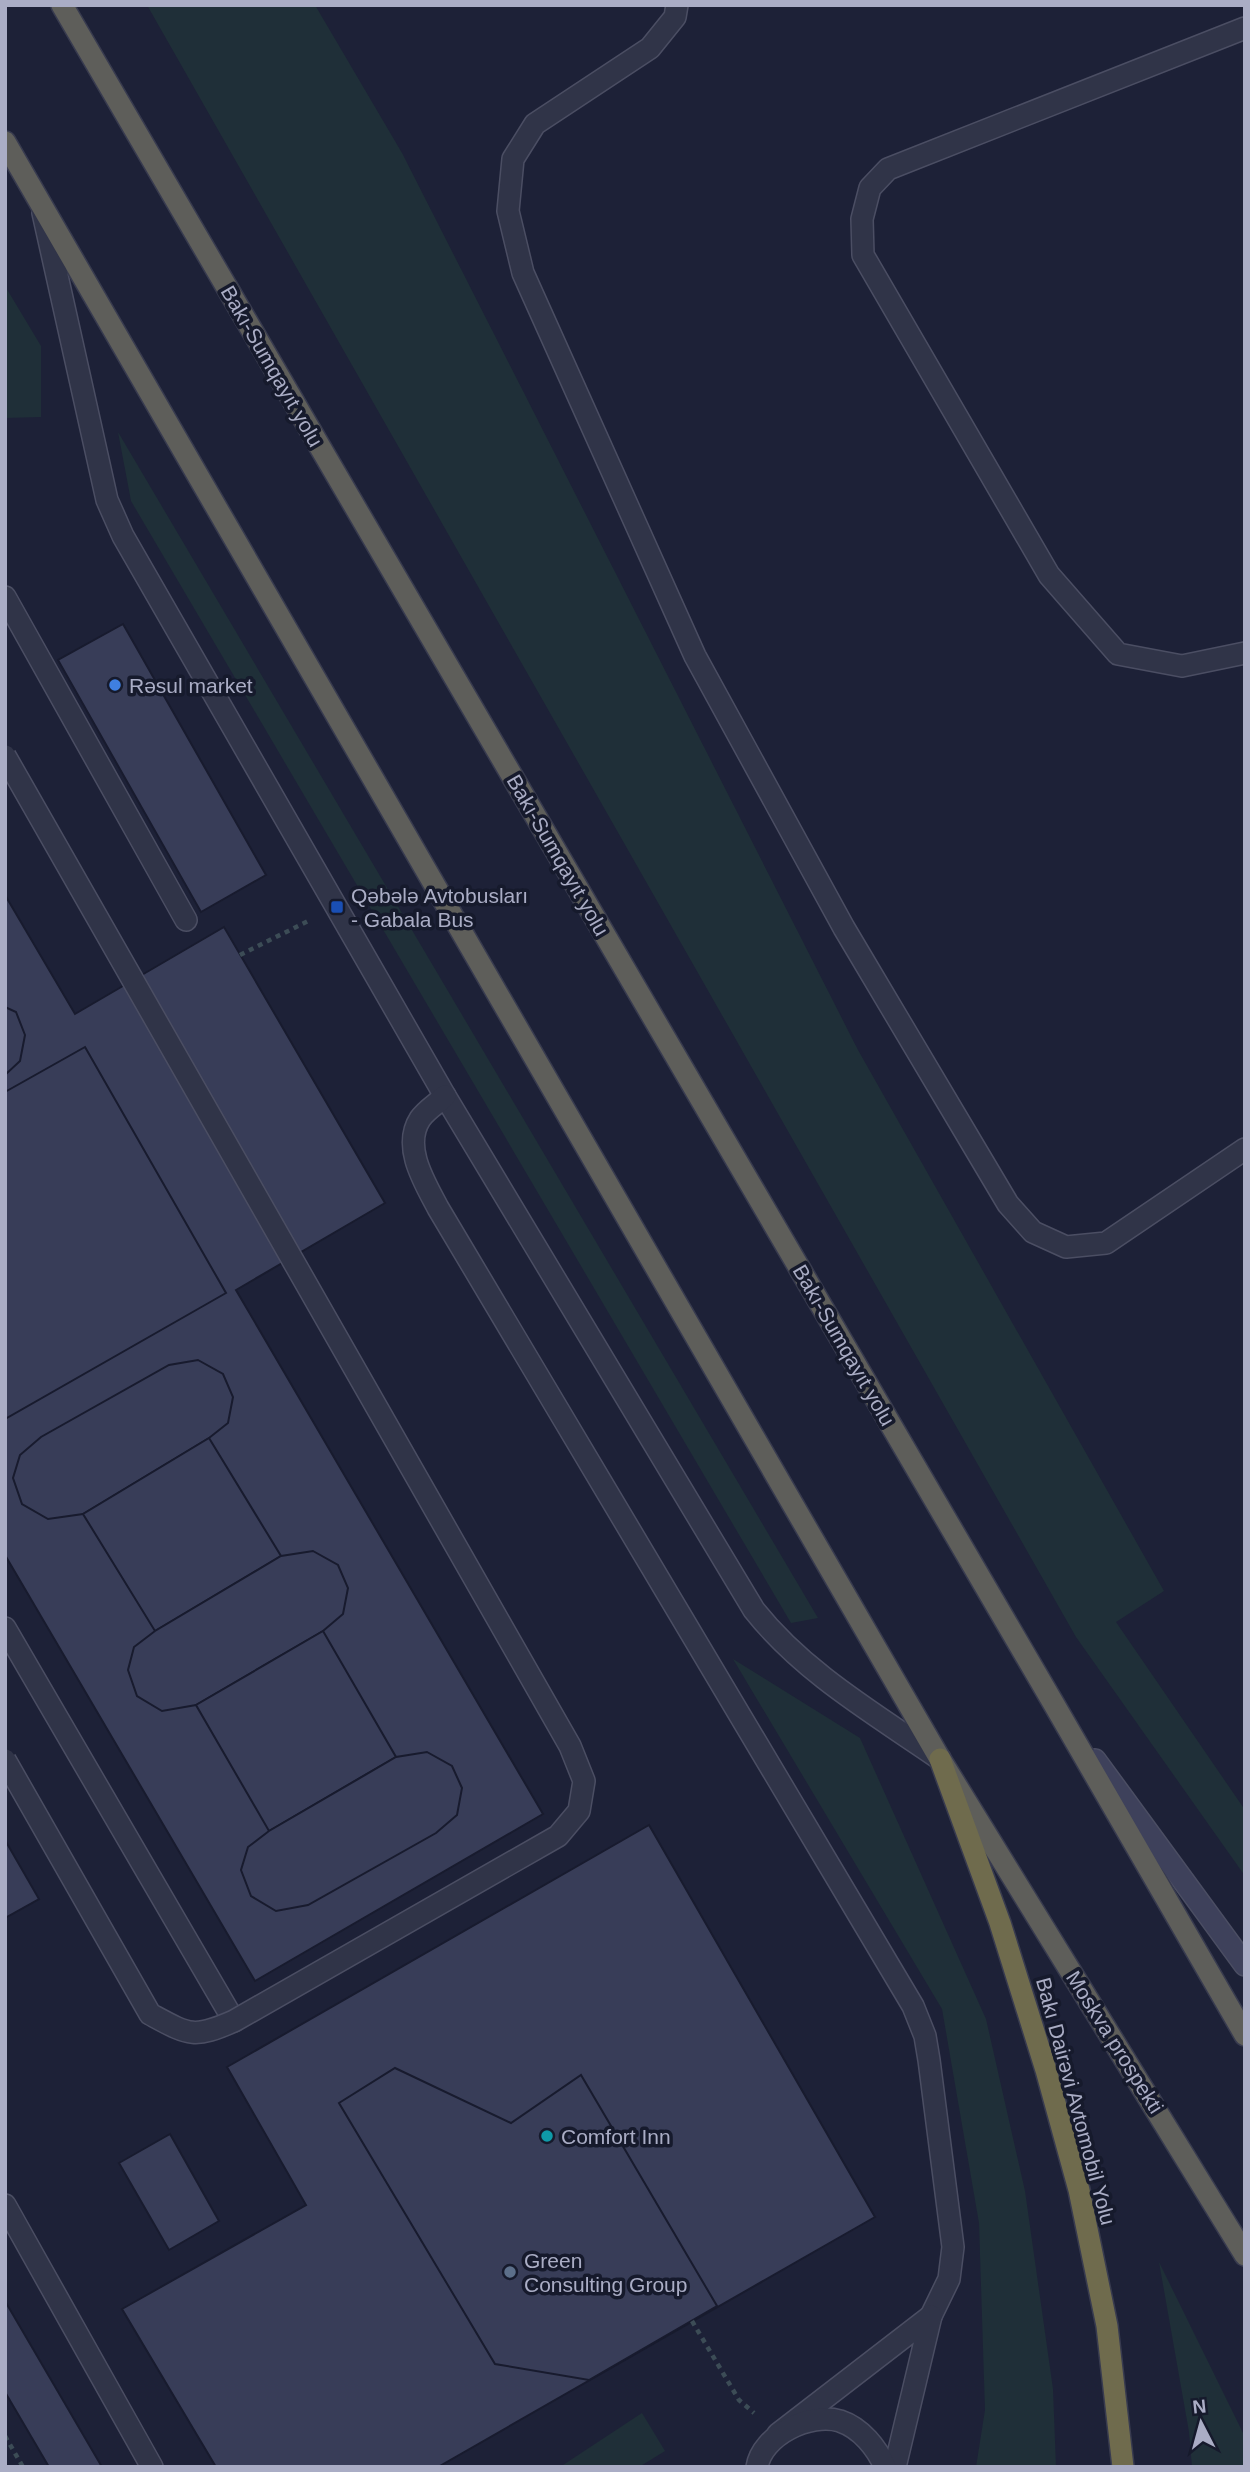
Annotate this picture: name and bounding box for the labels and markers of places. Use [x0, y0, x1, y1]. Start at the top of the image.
place label: Rәsul market [129, 674, 253, 697]
marker: Rәsul market [107, 677, 123, 693]
place label: Qəbələ Avtobusları - Gabala Bus [351, 884, 528, 931]
marker: Qəbələ Avtobusları - Gabala Bus [329, 899, 345, 915]
place label: Comfort Inn [561, 2125, 671, 2148]
marker: Comfort Inn [539, 2128, 555, 2144]
place label: Green Consulting Group [524, 2249, 687, 2296]
marker: Green Consulting Group [502, 2264, 518, 2280]

